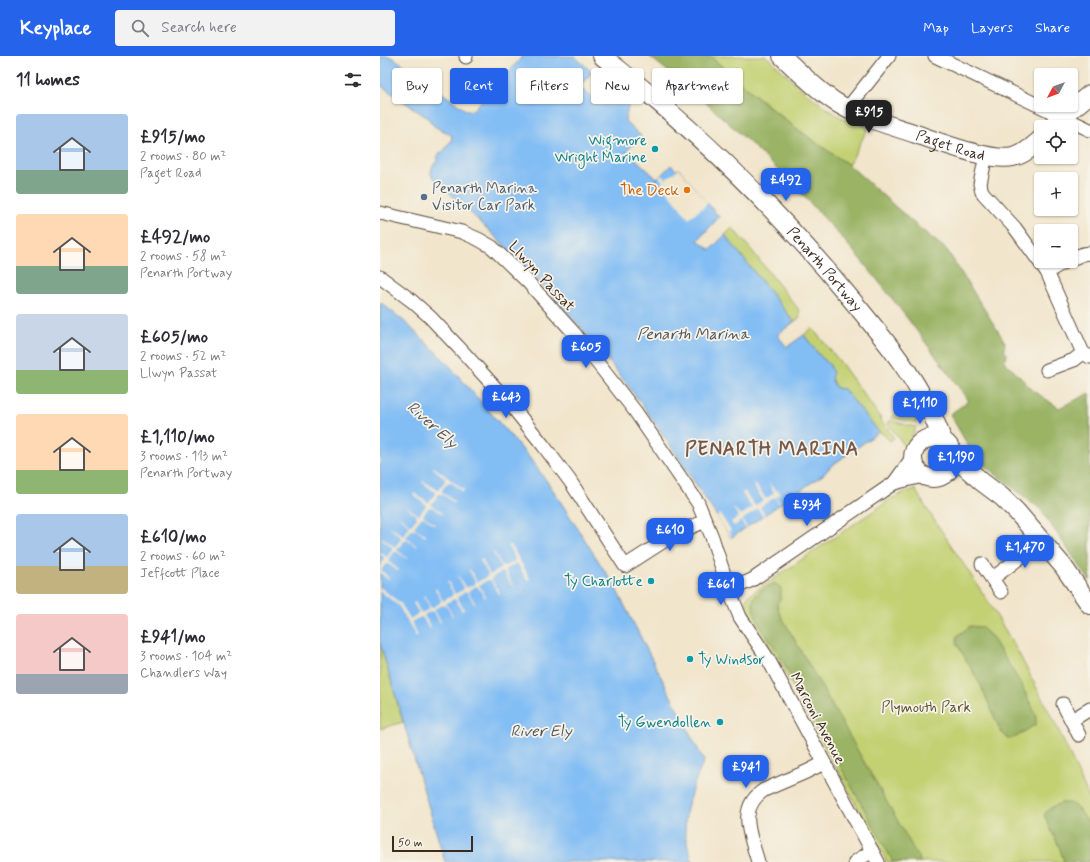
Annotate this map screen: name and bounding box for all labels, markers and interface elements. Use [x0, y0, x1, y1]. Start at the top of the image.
search box [115, 10, 395, 46]
text: Keyplace [20, 16, 91, 41]
icon: search [129, 17, 151, 39]
text: Search here [161, 18, 237, 38]
text: Map [923, 19, 949, 37]
text: Layers [971, 19, 1013, 37]
text: Share [1035, 19, 1070, 37]
chip: Buy [392, 68, 442, 104]
chip: Rent [450, 68, 508, 104]
chip: Filters [516, 68, 583, 104]
chip: New [591, 68, 644, 104]
chip: Apartment [652, 68, 743, 104]
north arrow [1034, 68, 1078, 112]
map controls [1034, 68, 1078, 268]
text: 11 homes [16, 69, 80, 91]
icon: filters [342, 69, 364, 91]
pin: £915 [845, 100, 893, 134]
text: £915 [855, 104, 883, 121]
button: locate [1034, 120, 1078, 164]
text: £915/mo [140, 126, 205, 148]
street label: Paget Road [913, 126, 987, 166]
icon: home [48, 130, 96, 178]
place label: Wigmore Wright Marine [554, 131, 647, 169]
marker: Wigmore Wright Marine [650, 144, 660, 154]
text: 2 rooms · 80 m² [140, 148, 226, 165]
text: Paget Road [140, 165, 201, 182]
pin: £492 [762, 168, 810, 202]
text: £492 [770, 172, 802, 189]
button: + [1034, 172, 1078, 216]
place label: Penarth Marina Visitor Car Park [432, 179, 538, 216]
place label: The Deck [620, 181, 680, 201]
marker: The Deck [682, 185, 692, 195]
marker: Penarth Marina Visitor Car Park [419, 192, 429, 202]
street label: Penarth Portway [782, 223, 867, 317]
button: − [1034, 224, 1078, 268]
text: £492/mo [140, 226, 210, 248]
icon: home [48, 230, 96, 278]
street label: Llwyn Passat [504, 237, 579, 316]
text: 2 rooms · 58 m² [140, 248, 227, 265]
text: Penarth Portway [140, 265, 232, 282]
water label: Penarth Marina [637, 324, 750, 345]
text: £605/mo [140, 326, 208, 348]
icon: home [48, 330, 96, 378]
pin: £605 [562, 335, 610, 369]
text: £605 [571, 339, 601, 356]
text: 2 rooms · 52 m² [140, 348, 226, 365]
text: Llwyn Passat [140, 365, 217, 382]
pin: £643 [482, 385, 530, 419]
text: £643 [492, 389, 521, 406]
pin: £1,110 [887, 391, 953, 425]
text: £1,110 [902, 395, 938, 412]
water label: River Ely [402, 397, 463, 455]
text: £1,110/mo [140, 426, 215, 448]
icon: home [48, 430, 96, 478]
district label: PENARTH MARINA [685, 437, 859, 462]
pin: £1,190 [923, 445, 989, 479]
text: 3 rooms · 113 m² [140, 448, 228, 465]
text: £1,190 [937, 449, 975, 466]
text: Penarth Portway [140, 465, 232, 482]
pin: £934 [783, 493, 831, 527]
text: £934 [793, 497, 821, 514]
pin: £610 [646, 518, 694, 552]
text: £610 [655, 522, 685, 539]
text: £610/mo [140, 526, 206, 548]
icon: home [48, 530, 96, 578]
pin: £1,470 [992, 535, 1058, 569]
text: £1,470 [1005, 539, 1045, 556]
text: 2 rooms · 60 m² [140, 548, 226, 565]
text: Jeffcott Place [140, 565, 220, 582]
place label: Ty Charlotte [564, 572, 643, 592]
pin: £661 [697, 572, 745, 606]
marker: Ty Charlotte [646, 576, 656, 586]
text: £661 [707, 576, 735, 593]
text: £941/mo [140, 626, 205, 648]
icon: home [48, 630, 96, 678]
text: 3 rooms · 104 m² [140, 648, 232, 665]
place label: Ty Windsor [698, 650, 765, 670]
marker: Ty Windsor [685, 654, 695, 664]
text: Chandlers Way [140, 665, 227, 682]
street label: Marconi Avenue [785, 669, 850, 768]
park label: Plymouth Park [881, 698, 971, 718]
place label: Ty Gwendollen [618, 713, 712, 733]
marker: Ty Gwendollen [715, 717, 725, 727]
water label: River Ely [510, 721, 573, 742]
pin: £941 [722, 755, 770, 789]
text: £941 [732, 759, 760, 776]
scale bar [392, 834, 473, 853]
text: 50 m [398, 836, 423, 850]

